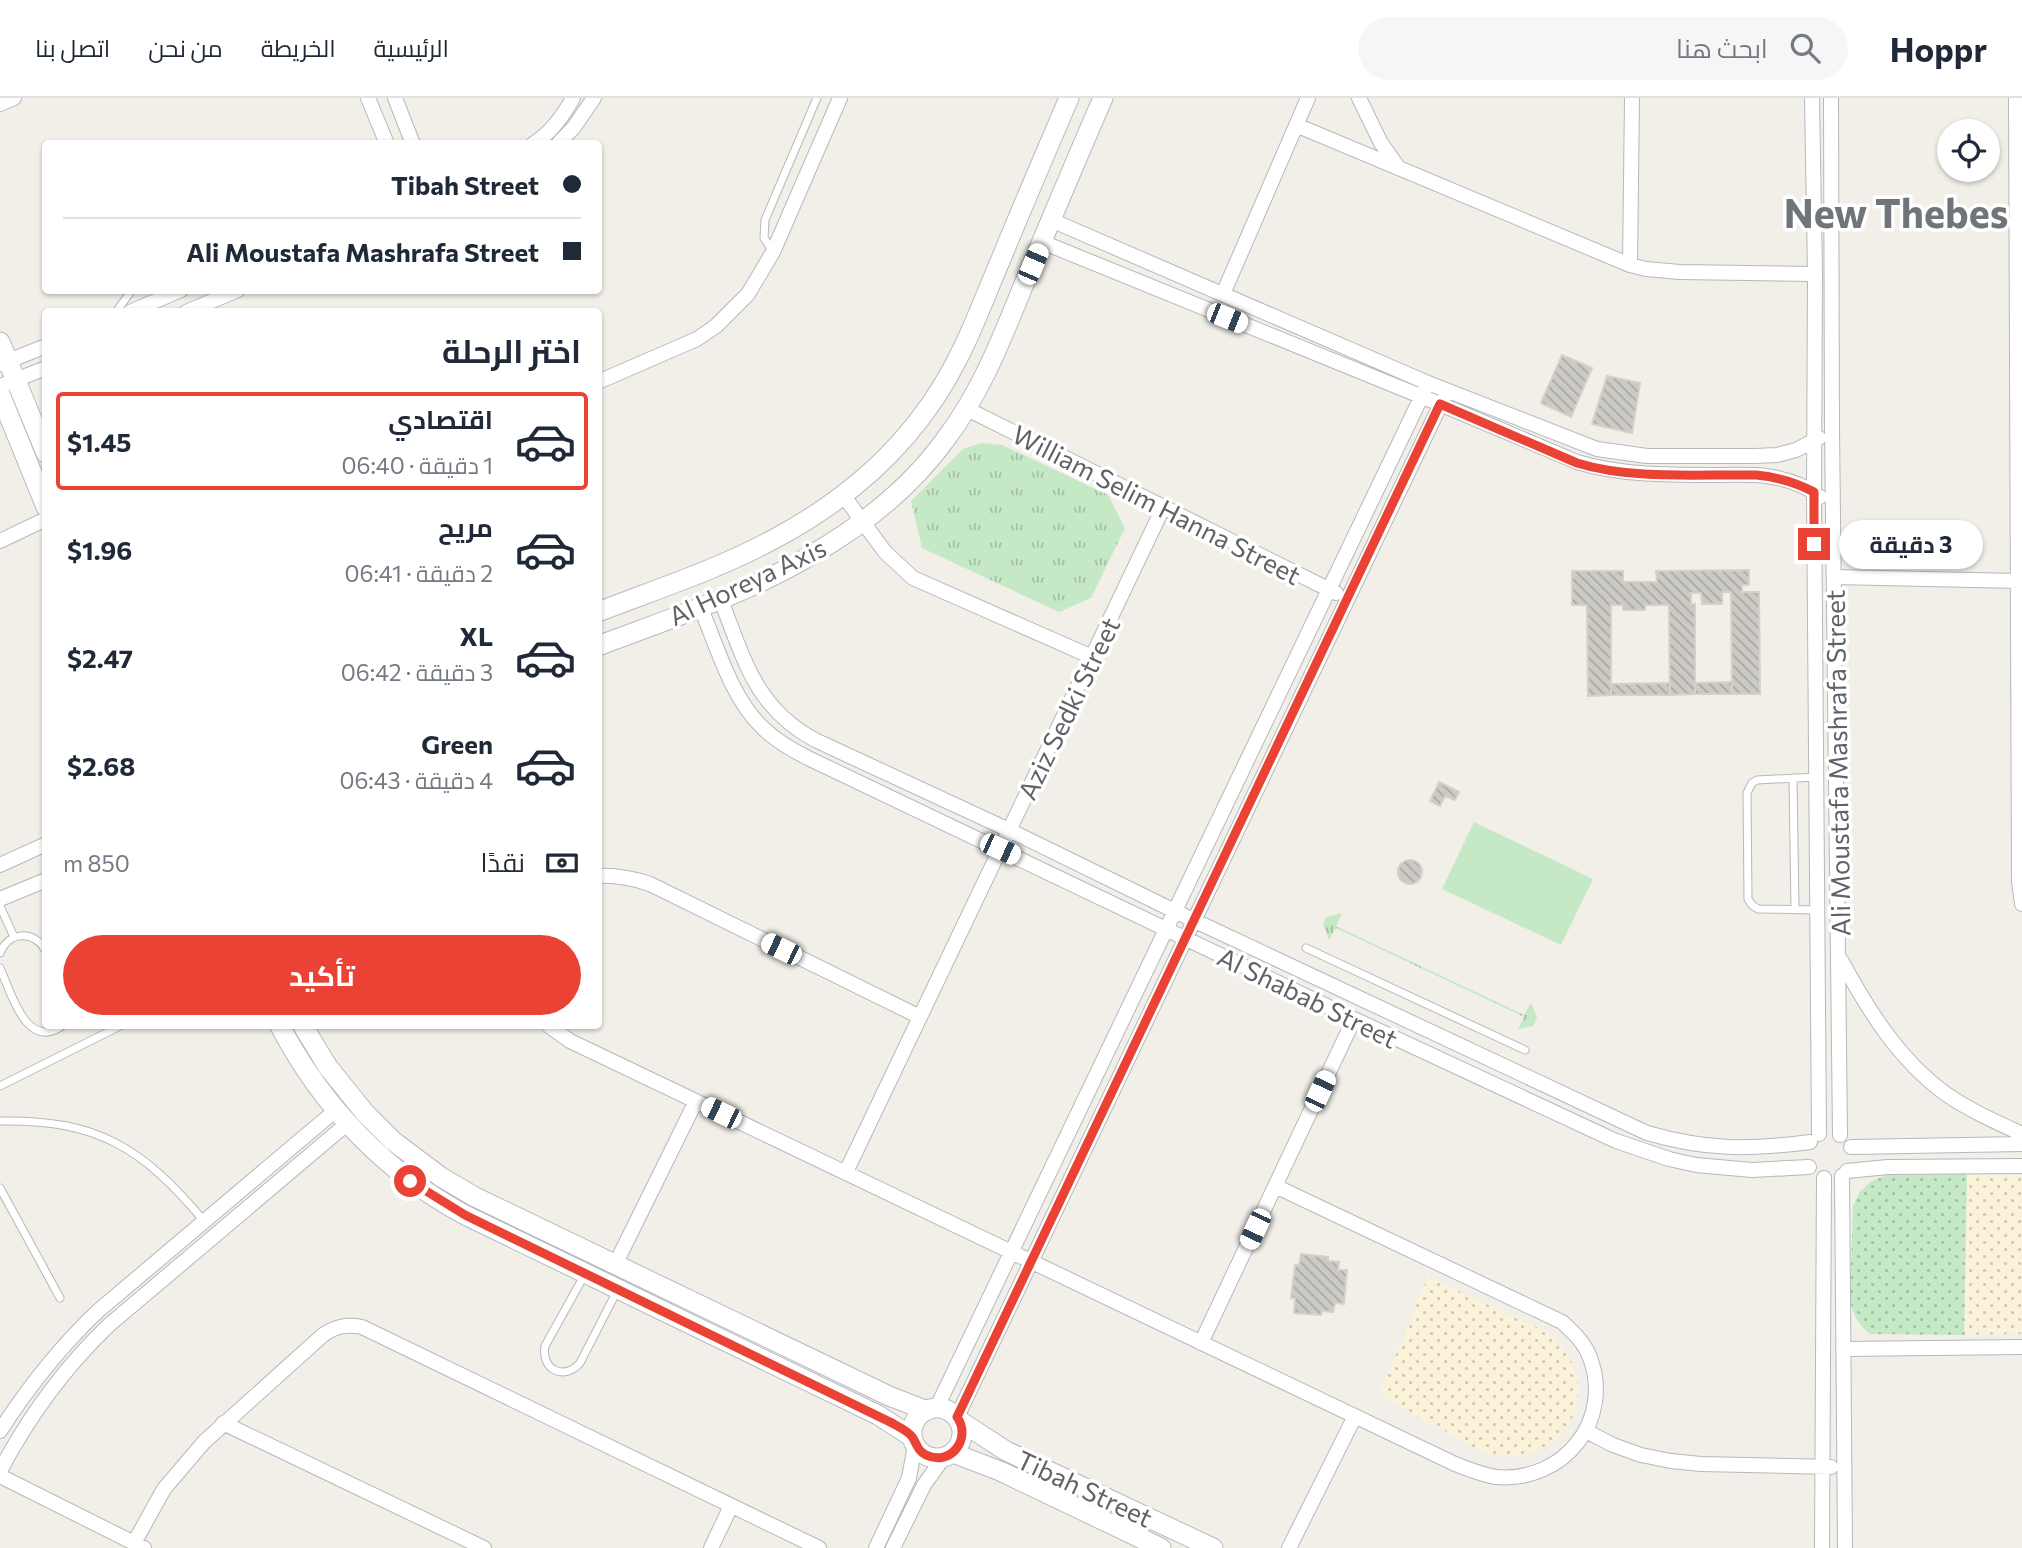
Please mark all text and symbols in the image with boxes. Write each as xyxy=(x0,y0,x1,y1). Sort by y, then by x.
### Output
search box xyxy=(1358,17,1848,80)
text: Hoppr xyxy=(1890,28,1987,69)
icon: search xyxy=(1786,29,1824,67)
text: ابحث هنا xyxy=(1676,32,1768,63)
text: اتصل بنا xyxy=(35,33,110,62)
text: من نحن xyxy=(148,33,223,62)
text: الخريطة xyxy=(261,33,336,62)
text: الرئيسية xyxy=(374,33,449,62)
map controls xyxy=(1937,119,2000,182)
button: locate xyxy=(1937,119,2000,182)
text: Tibah Street xyxy=(391,169,539,200)
district label: New Thebes xyxy=(1784,187,2008,236)
text: Ali Moustafa Mashrafa Street xyxy=(186,236,539,267)
car xyxy=(1016,241,1051,287)
car xyxy=(1204,300,1251,336)
text: اختر الرحلة xyxy=(442,330,581,370)
text: اقتصادي xyxy=(388,403,493,434)
icon: car xyxy=(514,410,577,473)
street label: William Selim Hanna Street xyxy=(1008,418,1306,590)
text: $1.45 xyxy=(67,426,132,457)
text: 1 دقيقة · 06:40 xyxy=(341,451,493,479)
text: مريح xyxy=(438,511,493,542)
icon: car xyxy=(514,518,577,581)
callout: 3 دقيقة xyxy=(1839,520,1982,569)
route end xyxy=(1798,528,1830,560)
text: 3 دقيقة xyxy=(1870,530,1952,558)
street label: Al Horeya Axis xyxy=(663,531,831,631)
text: $1.96 xyxy=(67,534,132,565)
text: 2 دقيقة · 06:41 xyxy=(344,559,493,587)
street label: Ali Moustafa Mashrafa Street xyxy=(1818,590,1856,936)
street label: Aziz Sedki Street xyxy=(1011,612,1125,804)
text: XL xyxy=(459,620,493,651)
icon: car xyxy=(514,626,577,689)
text: $2.47 xyxy=(67,642,133,673)
text: 3 دقيقة · 06:42 xyxy=(341,658,493,686)
text: Green xyxy=(421,728,493,759)
icon: car xyxy=(514,734,577,797)
text: $2.68 xyxy=(67,750,135,781)
text: 4 دقيقة · 06:43 xyxy=(339,766,493,794)
car xyxy=(977,831,1024,867)
icon: cash xyxy=(543,844,581,882)
text: نقدًا xyxy=(481,846,525,877)
text: 850 m xyxy=(63,849,130,877)
car xyxy=(758,930,805,968)
button: تأكيد xyxy=(63,935,581,1015)
street label: Al Shabab Street xyxy=(1213,940,1403,1054)
car xyxy=(1302,1068,1339,1114)
car xyxy=(698,1094,745,1132)
route start xyxy=(394,1165,426,1197)
car xyxy=(1237,1206,1274,1252)
street label: Tibah Street xyxy=(1012,1443,1158,1533)

